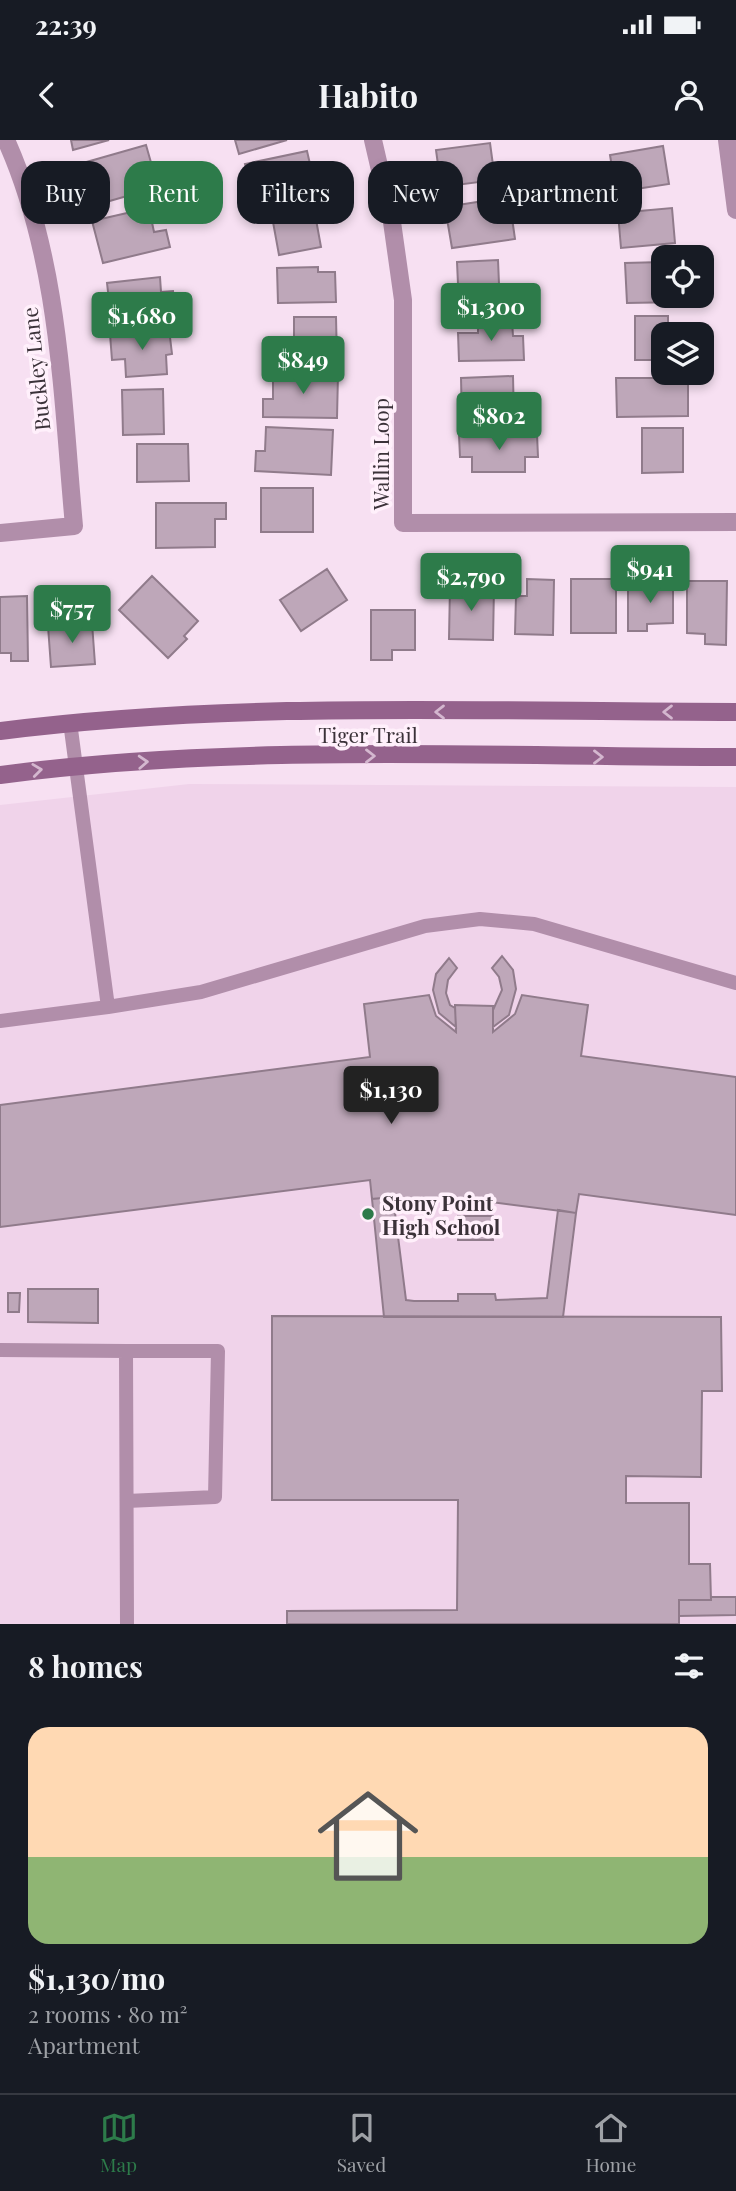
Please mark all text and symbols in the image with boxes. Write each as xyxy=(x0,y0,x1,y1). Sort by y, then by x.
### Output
text: 22:39 xyxy=(35,7,97,42)
text: Habito xyxy=(318,73,418,116)
icon: back xyxy=(28,76,66,114)
icon: person xyxy=(670,76,708,114)
chip: Buy xyxy=(21,161,110,224)
chip: Rent xyxy=(124,161,223,224)
chip: Filters xyxy=(237,161,354,224)
chip: New xyxy=(368,161,463,224)
chip: Apartment xyxy=(477,161,642,224)
map controls xyxy=(651,245,714,385)
button: locate xyxy=(651,245,714,308)
pin: $1,300 xyxy=(434,284,548,343)
text: $1,300 xyxy=(457,290,525,321)
pin: $1,680 xyxy=(85,292,199,352)
text: $1,680 xyxy=(108,299,176,330)
street label: Buckley Lane xyxy=(15,306,55,432)
button: layers xyxy=(651,322,714,385)
pin: $849 xyxy=(262,336,344,396)
text: $849 xyxy=(278,343,328,374)
pin: $802 xyxy=(458,392,540,452)
street label: Wallin Loop xyxy=(366,398,394,511)
text: $802 xyxy=(473,399,525,430)
pin: $941 xyxy=(609,546,691,605)
text: $941 xyxy=(627,552,673,583)
pin: $2,790 xyxy=(414,554,528,613)
text: $2,790 xyxy=(436,560,506,591)
pin: $757 xyxy=(31,586,113,645)
text: $757 xyxy=(50,592,94,623)
one-way arrow xyxy=(435,704,445,720)
one-way arrow xyxy=(662,704,673,720)
street label: Tiger Trail xyxy=(318,720,418,748)
one-way arrow xyxy=(365,748,376,764)
one-way arrow xyxy=(593,749,603,765)
one-way arrow xyxy=(138,754,149,769)
one-way arrow xyxy=(31,763,43,778)
pin: $1,130 xyxy=(334,1066,448,1126)
text: $1,130 xyxy=(360,1073,422,1104)
place label: Stony Point High School xyxy=(382,1188,501,1240)
marker: Stony Point High School xyxy=(360,1206,376,1222)
text: 8 homes xyxy=(28,1646,143,1686)
icon: filters xyxy=(670,1647,708,1685)
icon: home xyxy=(305,1773,431,1899)
text: $1,130/mo xyxy=(28,1958,165,1998)
text: 2 rooms · 80 m² xyxy=(28,1998,188,2029)
text: Apartment xyxy=(28,2029,140,2060)
tab: Map xyxy=(100,2109,138,2177)
tab: Saved xyxy=(337,2109,386,2177)
tab: Home xyxy=(585,2109,636,2177)

